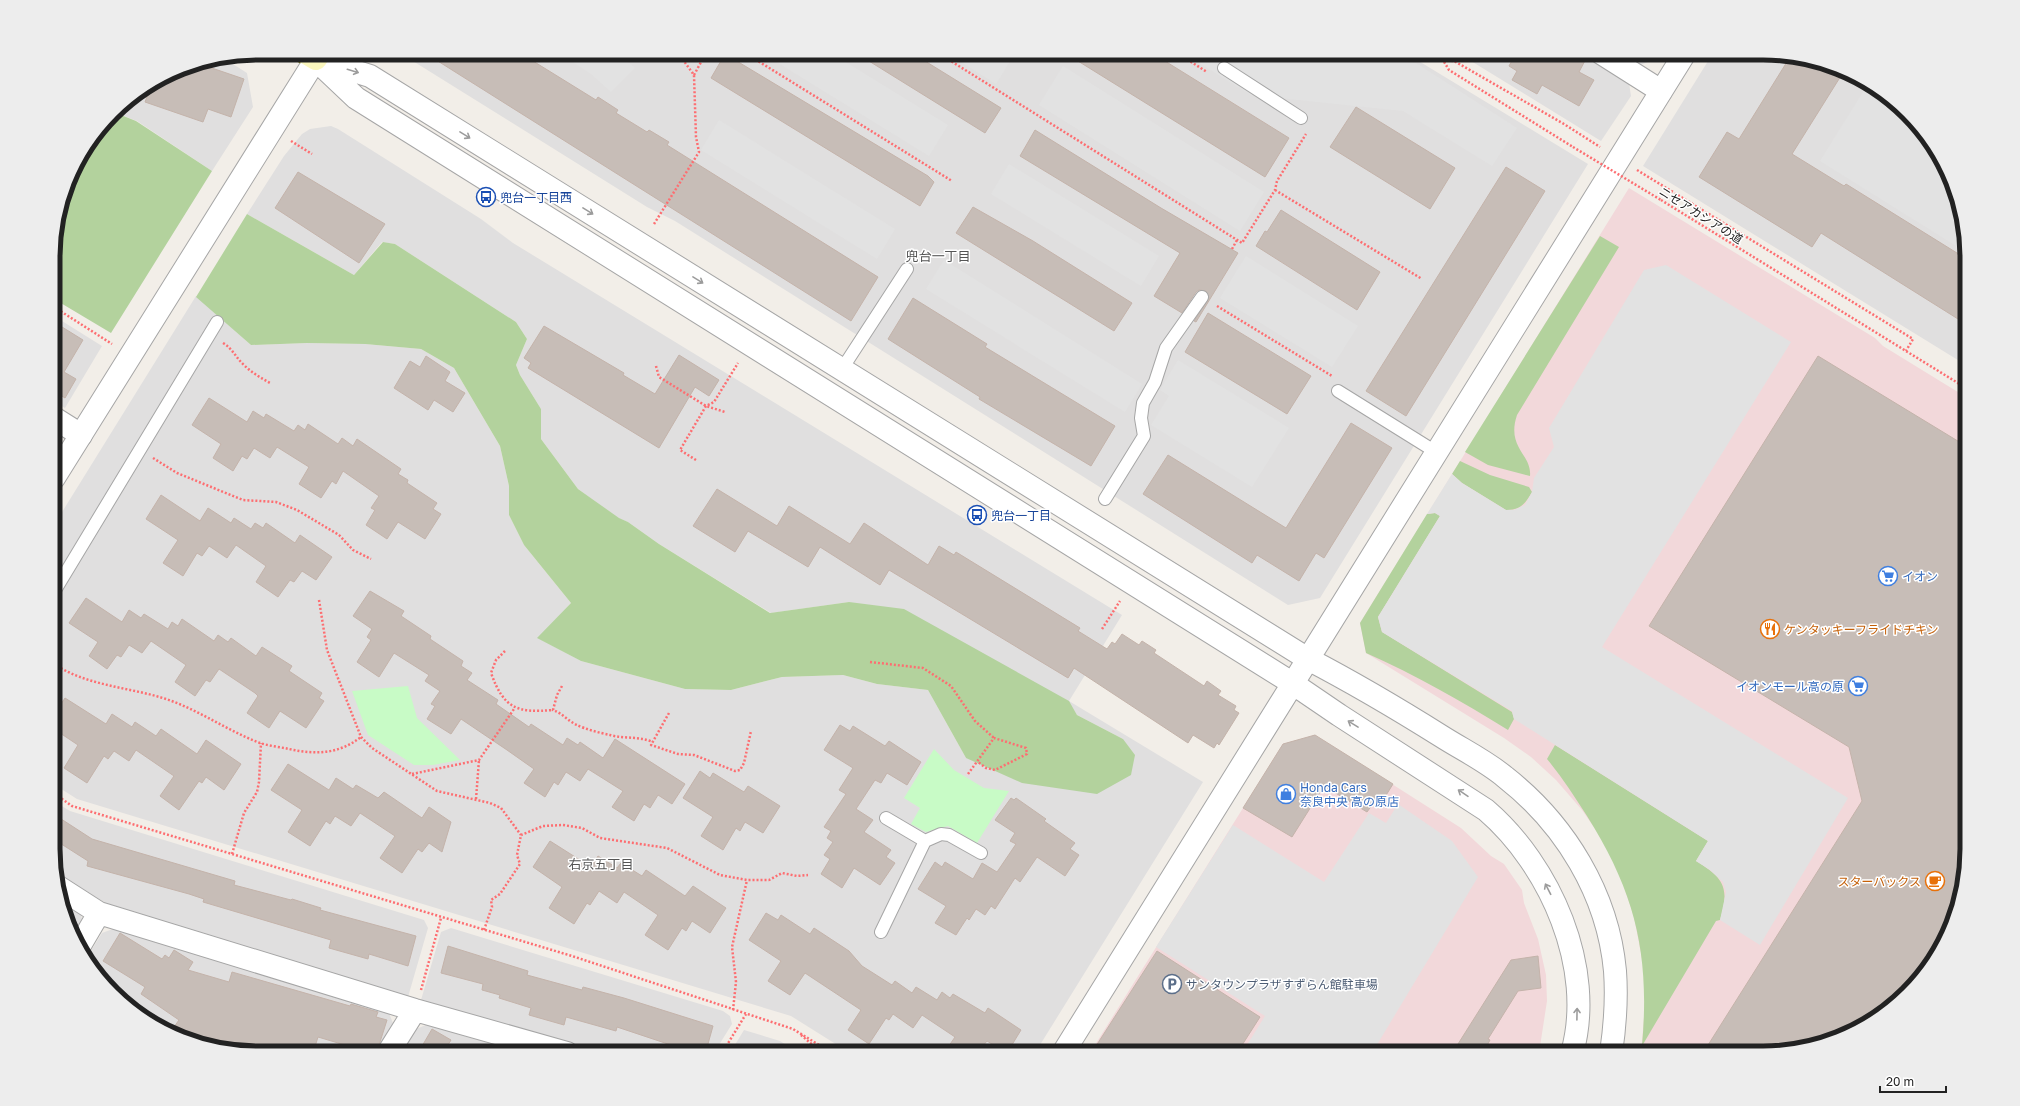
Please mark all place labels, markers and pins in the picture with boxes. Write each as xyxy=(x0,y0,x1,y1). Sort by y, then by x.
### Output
bus stop icon: 兜台一丁目西 xyxy=(475,186,497,208)
place label: 兜台一丁目西 xyxy=(500,190,572,205)
bus stop icon: 兜台一丁目 xyxy=(966,504,988,526)
place label: 兜台一丁目 xyxy=(991,508,1051,523)
supermarket icon: イオン xyxy=(1877,565,1899,587)
place label: イオン xyxy=(1902,569,1938,584)
restaurant icon: ケンタッキーフライドチキン xyxy=(1759,618,1781,640)
place label: ケンタッキーフライドチキン xyxy=(1784,622,1939,637)
supermarket icon: イオンモール高の原 xyxy=(1847,675,1869,697)
place label: イオンモール高の原 xyxy=(1736,679,1844,694)
place label: Honda Cars 奈良中央 高の原店 xyxy=(1300,780,1399,809)
shop icon: Honda Cars 奈良中央 高の原店 xyxy=(1275,783,1297,805)
cafe icon: スターバックス xyxy=(1924,870,1946,892)
place label: スターバックス xyxy=(1837,874,1921,889)
parking icon: サンタウンプラザすずらん館駐車場 xyxy=(1161,973,1183,995)
place label: サンタウンプラザすずらん館駐車場 xyxy=(1186,977,1378,992)

